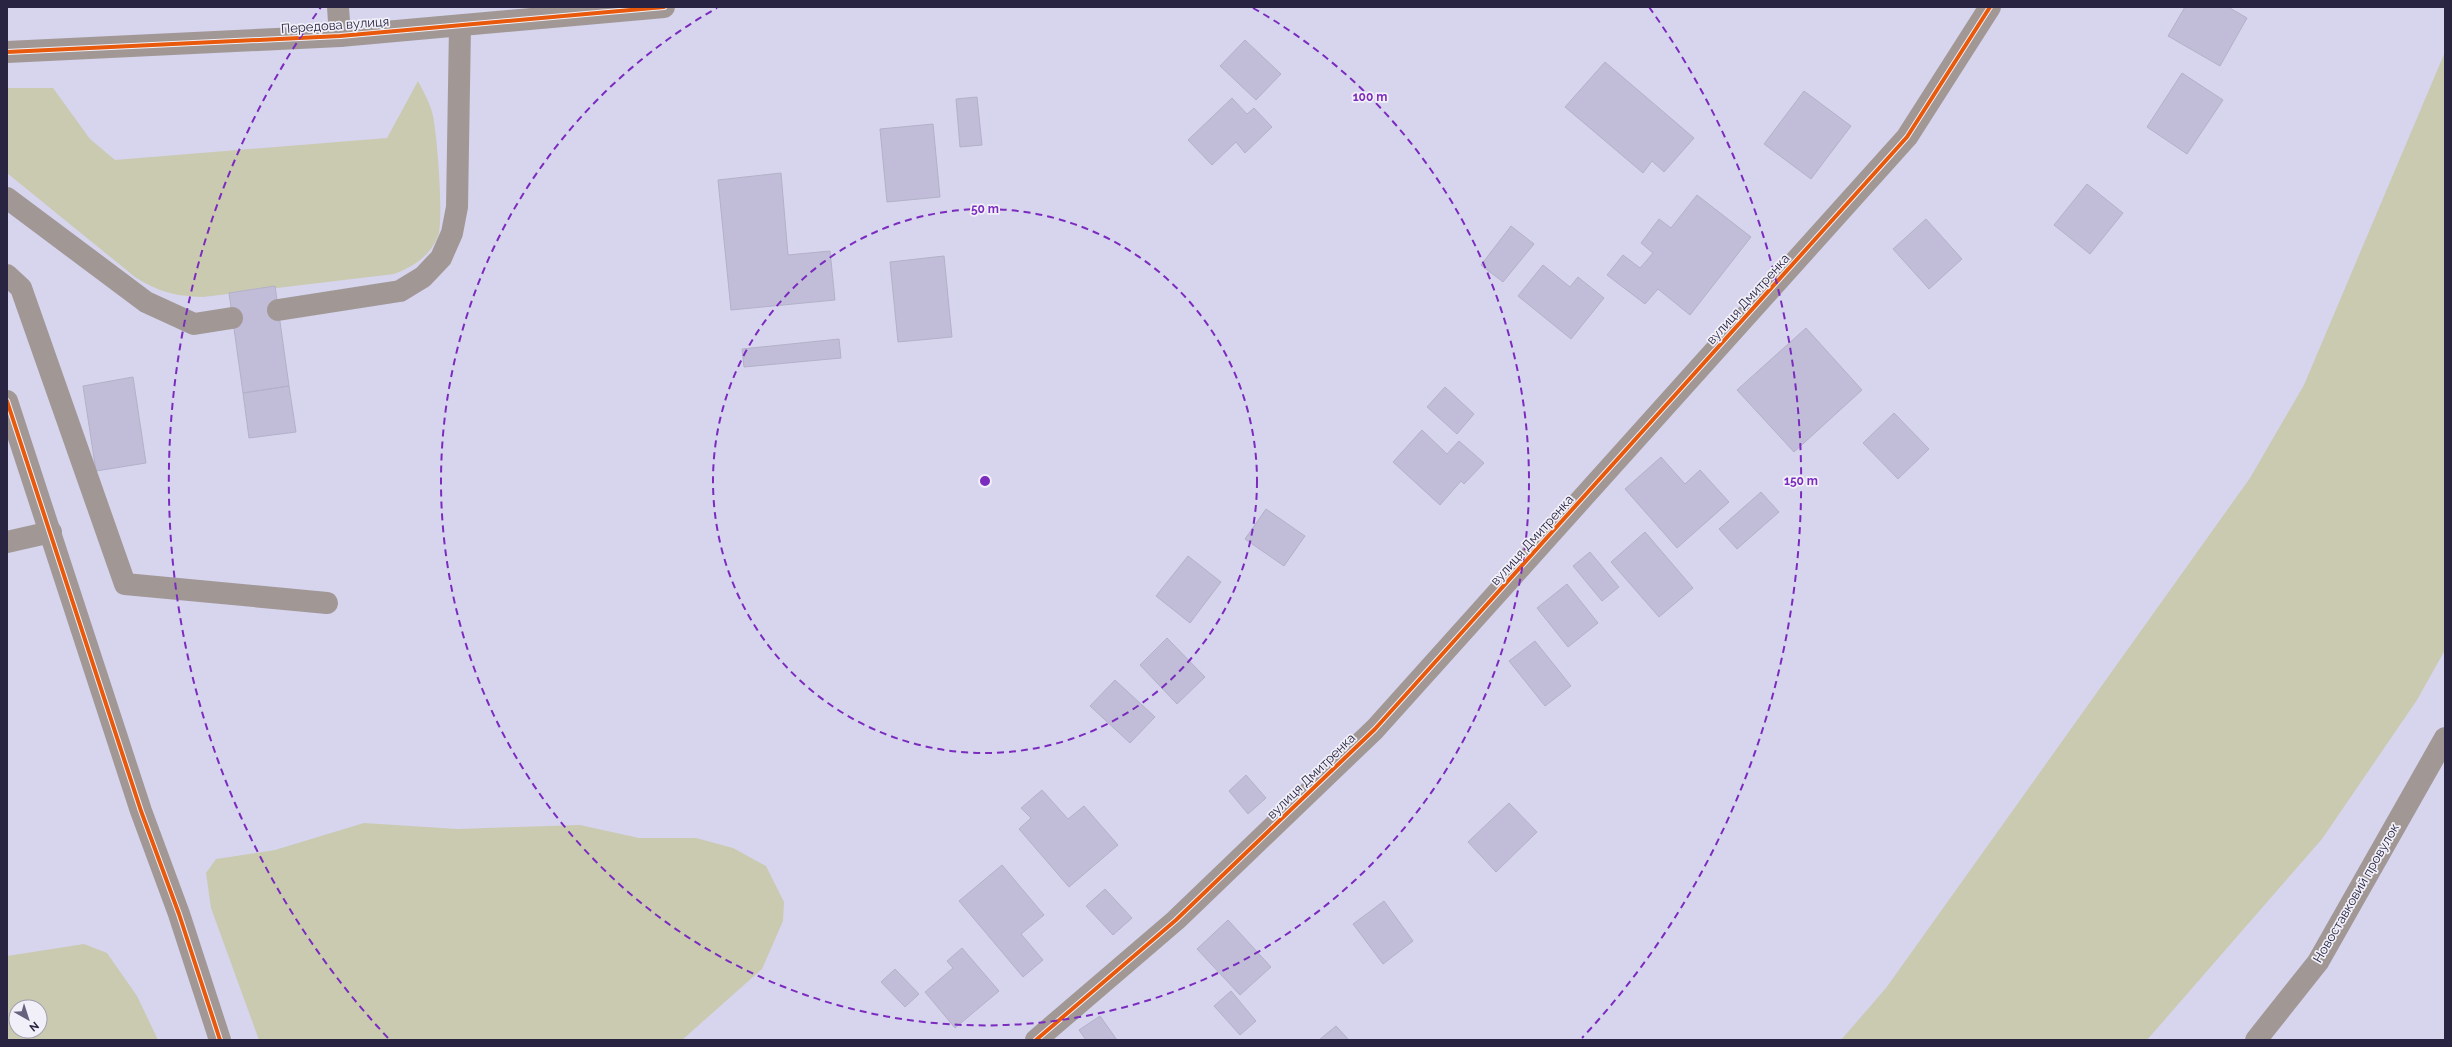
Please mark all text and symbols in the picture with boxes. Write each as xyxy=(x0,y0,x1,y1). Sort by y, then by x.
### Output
street label: Передова вулиця xyxy=(280,14,390,36)
text: 100 m xyxy=(1353,90,1387,104)
text: 50 m xyxy=(971,202,999,216)
street label: вулиця Дмитренка xyxy=(1703,251,1793,347)
centre of rings xyxy=(978,474,992,488)
text: 150 m xyxy=(1784,474,1818,488)
street label: вулиця Дмитренка xyxy=(1487,492,1577,588)
street label: вулиця Дмитренка xyxy=(1264,730,1358,822)
street label: Новоставковий провулок xyxy=(2310,821,2402,965)
north arrow xyxy=(8,999,48,1039)
text: N xyxy=(27,1019,41,1034)

